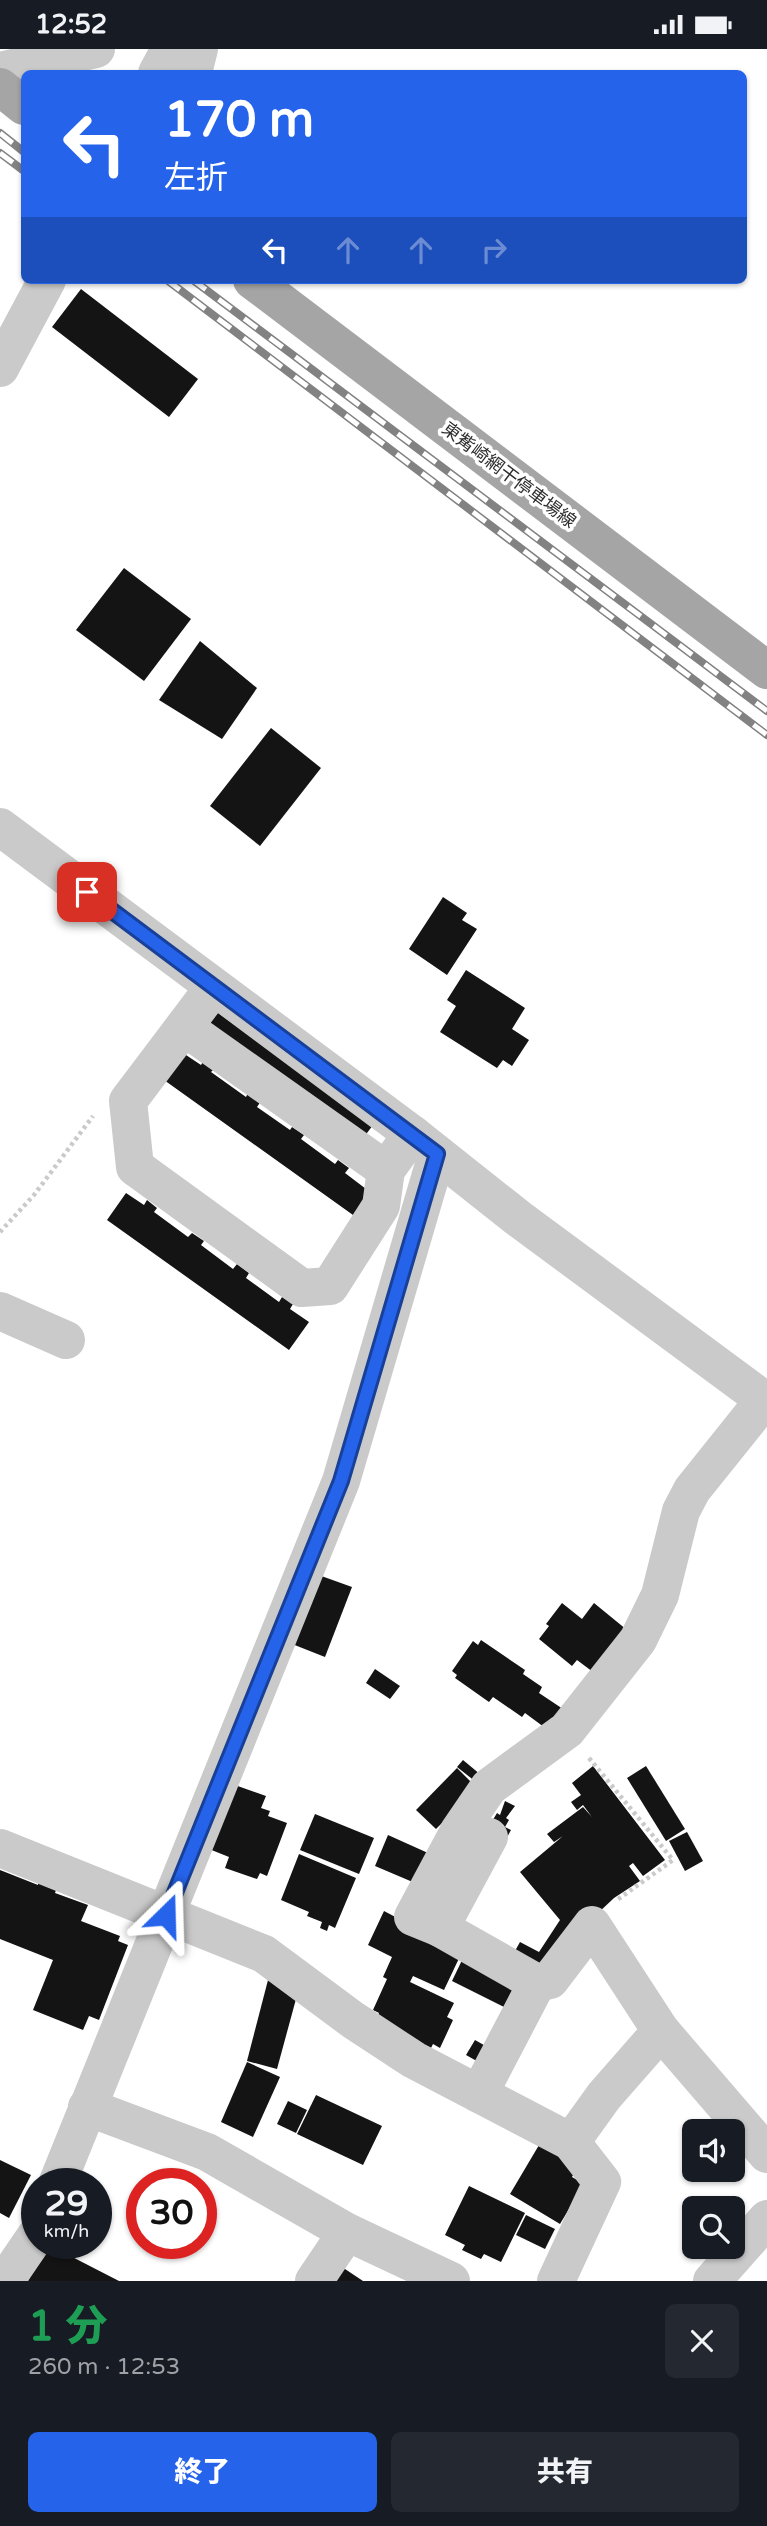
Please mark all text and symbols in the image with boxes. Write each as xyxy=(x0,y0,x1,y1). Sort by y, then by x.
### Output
text: 12:52 xyxy=(35,9,107,40)
text: 170 m xyxy=(164,91,314,150)
icon: left xyxy=(49,98,140,189)
text: 左折 xyxy=(164,159,228,197)
icon: left xyxy=(256,231,294,269)
icon: ahead xyxy=(329,231,367,269)
icon: ahead xyxy=(402,231,440,269)
icon: right xyxy=(475,231,513,269)
street label: 東觜崎網干停車場線 xyxy=(438,417,580,533)
pin xyxy=(57,862,117,922)
icon: arrive xyxy=(68,873,106,911)
position arrow xyxy=(129,1878,203,1952)
map controls xyxy=(682,2119,745,2259)
button: sound xyxy=(682,2119,745,2182)
speed limit sign: 30 xyxy=(126,2168,217,2259)
text: 29 xyxy=(45,2183,88,2225)
button: search xyxy=(682,2196,745,2259)
text: km/h xyxy=(44,2220,89,2242)
text: 1 分 xyxy=(28,2301,107,2352)
button: close xyxy=(665,2304,739,2378)
text: 260 m · 12:53 xyxy=(28,2353,180,2381)
button: 終了 xyxy=(28,2432,377,2512)
button: 共有 xyxy=(391,2432,739,2512)

